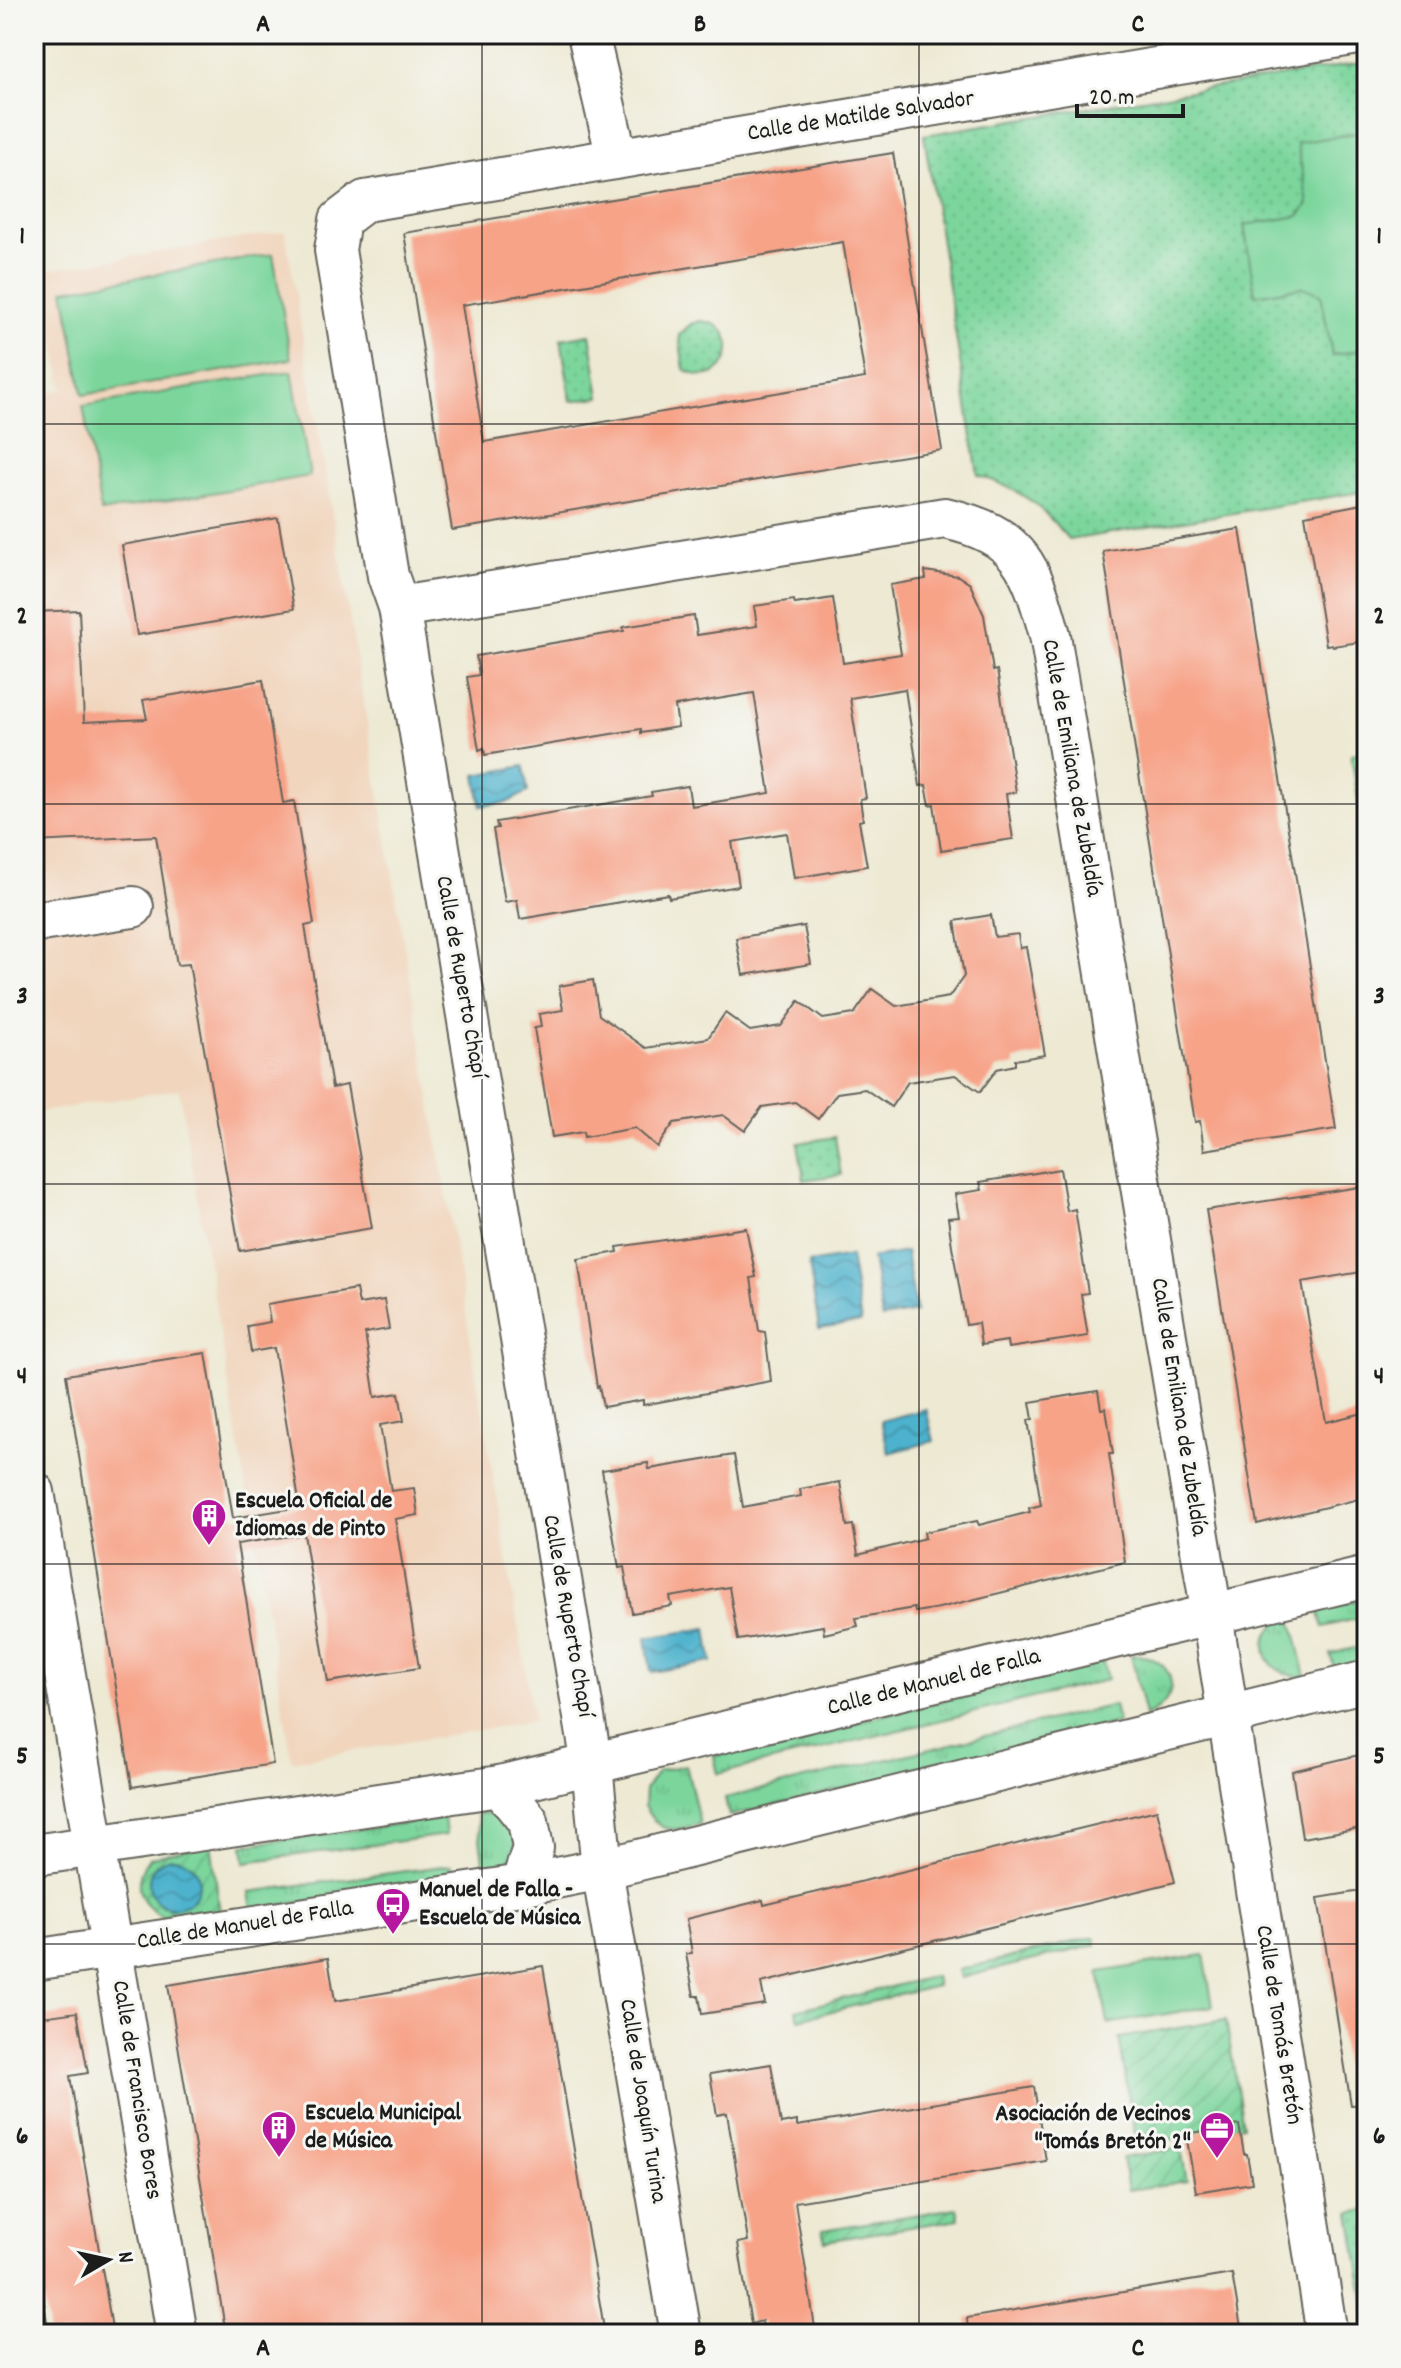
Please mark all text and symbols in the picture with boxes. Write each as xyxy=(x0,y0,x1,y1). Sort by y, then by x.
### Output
text: A xyxy=(256,7,270,44)
text: B xyxy=(694,7,706,44)
text: C xyxy=(1132,7,1145,44)
scale bar xyxy=(1077,68,1183,118)
street label: Calle de Matilde Salvador xyxy=(745,82,977,152)
text: 20 m xyxy=(1089,82,1135,116)
text: 1 xyxy=(19,219,25,256)
text: 1 xyxy=(1376,219,1382,256)
text: 2 xyxy=(16,599,28,636)
text: 2 xyxy=(1373,599,1385,636)
street label: Calle de Emiliana de Zubeldía xyxy=(1032,637,1111,900)
street label: Calle de Ruperto Chapí xyxy=(425,873,495,1082)
text: 3 xyxy=(16,979,28,1016)
text: 3 xyxy=(1373,979,1385,1016)
street label: Calle de Emiliana de Zubeldía xyxy=(1141,1276,1215,1539)
text: 4 xyxy=(17,1359,27,1396)
text: 4 xyxy=(1374,1359,1384,1396)
place label: Escuela Oficial de Idiomas de Pinto xyxy=(235,1485,393,1547)
building icon: Escuela Oficial de Idiomas de Pinto xyxy=(190,1497,228,1547)
street label: Calle de Ruperto Chapí xyxy=(532,1512,602,1721)
street label: Calle de Manuel de Falla xyxy=(824,1640,1045,1726)
text: 5 xyxy=(16,1739,28,1776)
text: 5 xyxy=(1373,1739,1385,1776)
place label: Manuel de Falla - Escuela de Música xyxy=(419,1874,581,1936)
bus stop icon: Manuel de Falla - Escuela de Música xyxy=(374,1886,412,1936)
street label: Calle de Manuel de Falla xyxy=(134,1892,356,1960)
street label: Calle de Tomás Bretón xyxy=(1245,1923,1311,2127)
street label: Calle de Francisco Bores xyxy=(102,1978,170,2202)
street label: Calle de Joaquín Turina xyxy=(609,1997,675,2206)
place label: Escuela Municipal de Música xyxy=(305,2097,461,2159)
place label: Asociación de Vecinos "Tomás Bretón 2" xyxy=(995,2098,1191,2160)
building icon: Escuela Municipal de Música xyxy=(260,2109,298,2159)
office icon: Asociación de Vecinos "Tomás Bretón 2" xyxy=(1198,2110,1236,2160)
text: 6 xyxy=(16,2119,28,2156)
text: 6 xyxy=(1373,2119,1385,2156)
north arrow xyxy=(68,2220,148,2300)
text: N xyxy=(108,2250,140,2265)
text: A xyxy=(256,2331,270,2368)
text: B xyxy=(694,2331,706,2368)
text: C xyxy=(1132,2331,1145,2368)

